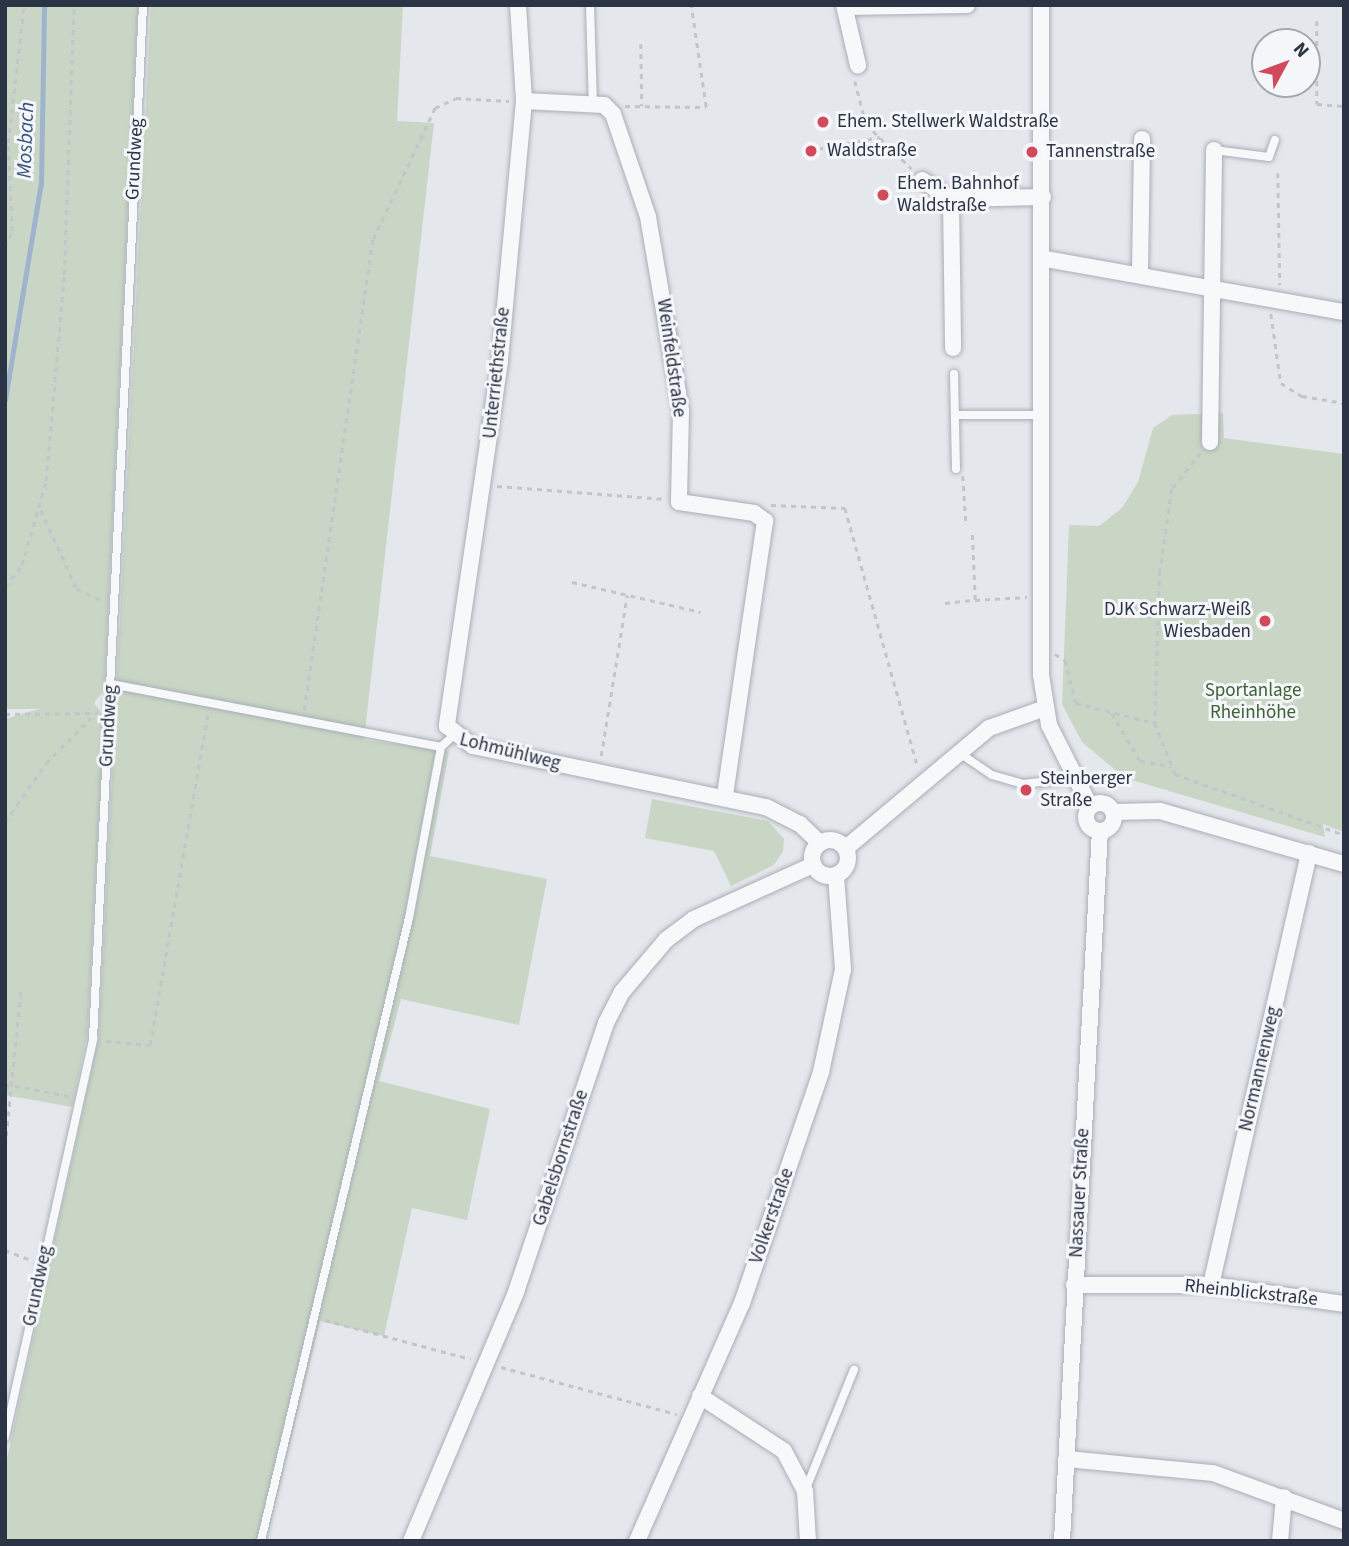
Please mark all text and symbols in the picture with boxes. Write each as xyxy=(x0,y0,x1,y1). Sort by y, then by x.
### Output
north arrow xyxy=(1251,28,1321,98)
text: N xyxy=(1286,37,1315,64)
water label: Mosbach xyxy=(11,101,39,179)
place label: Ehem. Stellwerk Waldstraße xyxy=(837,111,1059,133)
marker: Ehem. Stellwerk Waldstraße xyxy=(815,114,831,130)
street label: Grundweg xyxy=(121,117,149,201)
place label: Waldstraße xyxy=(827,140,917,162)
marker: Waldstraße xyxy=(801,141,821,161)
place label: Tannenstraße xyxy=(1046,141,1155,163)
marker: Tannenstraße xyxy=(1024,144,1040,160)
place label: Ehem. Bahnhof Waldstraße xyxy=(897,173,1019,217)
marker: Ehem. Bahnhof Waldstraße xyxy=(875,187,891,203)
street label: Weinfeldstraße xyxy=(651,297,691,419)
street label: Unterriethstraße xyxy=(479,306,515,440)
place label: DJK Schwarz-Weiß Wiesbaden xyxy=(1104,599,1251,643)
marker: DJK Schwarz-Weiß Wiesbaden xyxy=(1257,613,1273,629)
park label: Sportanlage Rheinhöhe xyxy=(1205,680,1301,724)
street label: Grundweg xyxy=(95,684,123,768)
street label: Lohmühlweg xyxy=(457,728,563,776)
place label: Steinberger Straße xyxy=(1040,768,1132,812)
marker: Steinberger Straße xyxy=(1018,782,1034,798)
street label: Normannenweg xyxy=(1235,1004,1285,1134)
street label: Gabelsbornstraße xyxy=(528,1087,594,1229)
street label: Nassauer Straße xyxy=(1065,1128,1095,1258)
street label: Volkerstraße xyxy=(745,1165,799,1267)
street label: Grundweg xyxy=(18,1244,58,1328)
street label: Rheinblickstraße xyxy=(1183,1275,1319,1311)

